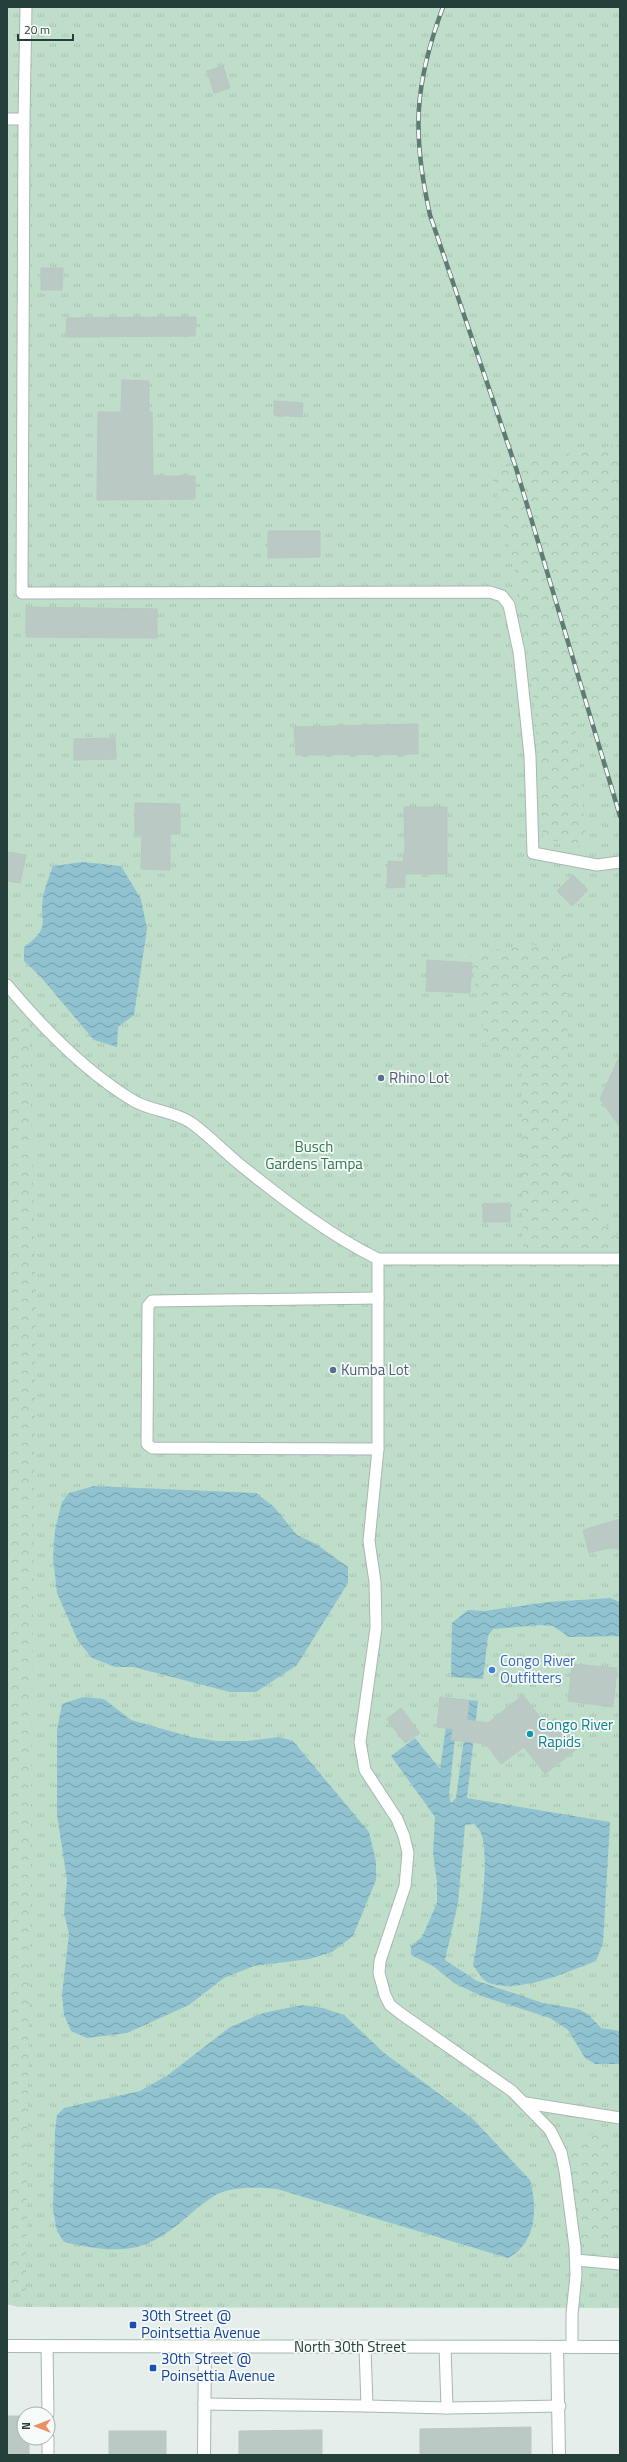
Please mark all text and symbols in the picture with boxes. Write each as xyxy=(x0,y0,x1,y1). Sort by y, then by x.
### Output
scale bar xyxy=(18,16,73,42)
text: 20 m xyxy=(24,20,50,39)
place label: Rhino Lot xyxy=(389,1066,450,1089)
marker: Rhino Lot xyxy=(376,1073,386,1083)
park label: Busch Gardens Tampa xyxy=(265,1135,363,1175)
place label: Kumba Lot xyxy=(341,1358,410,1381)
marker: Kumba Lot xyxy=(328,1365,338,1375)
place label: Congo River Outfitters xyxy=(500,1649,575,1689)
marker: Congo River Outfitters xyxy=(487,1665,497,1675)
place label: Congo River Rapids xyxy=(538,1713,613,1753)
marker: Congo River Rapids xyxy=(525,1729,535,1739)
place label: 30th Street @ Pointsettia Avenue xyxy=(141,2304,260,2344)
marker: 30th Street @ Pointsettia Avenue xyxy=(128,2320,138,2330)
street label: North 30th Street xyxy=(294,2335,407,2358)
place label: 30th Street @ Poinsettia Avenue xyxy=(161,2347,275,2387)
marker: 30th Street @ Poinsettia Avenue xyxy=(148,2363,158,2373)
north arrow xyxy=(16,2406,56,2446)
text: N xyxy=(18,2422,34,2430)

